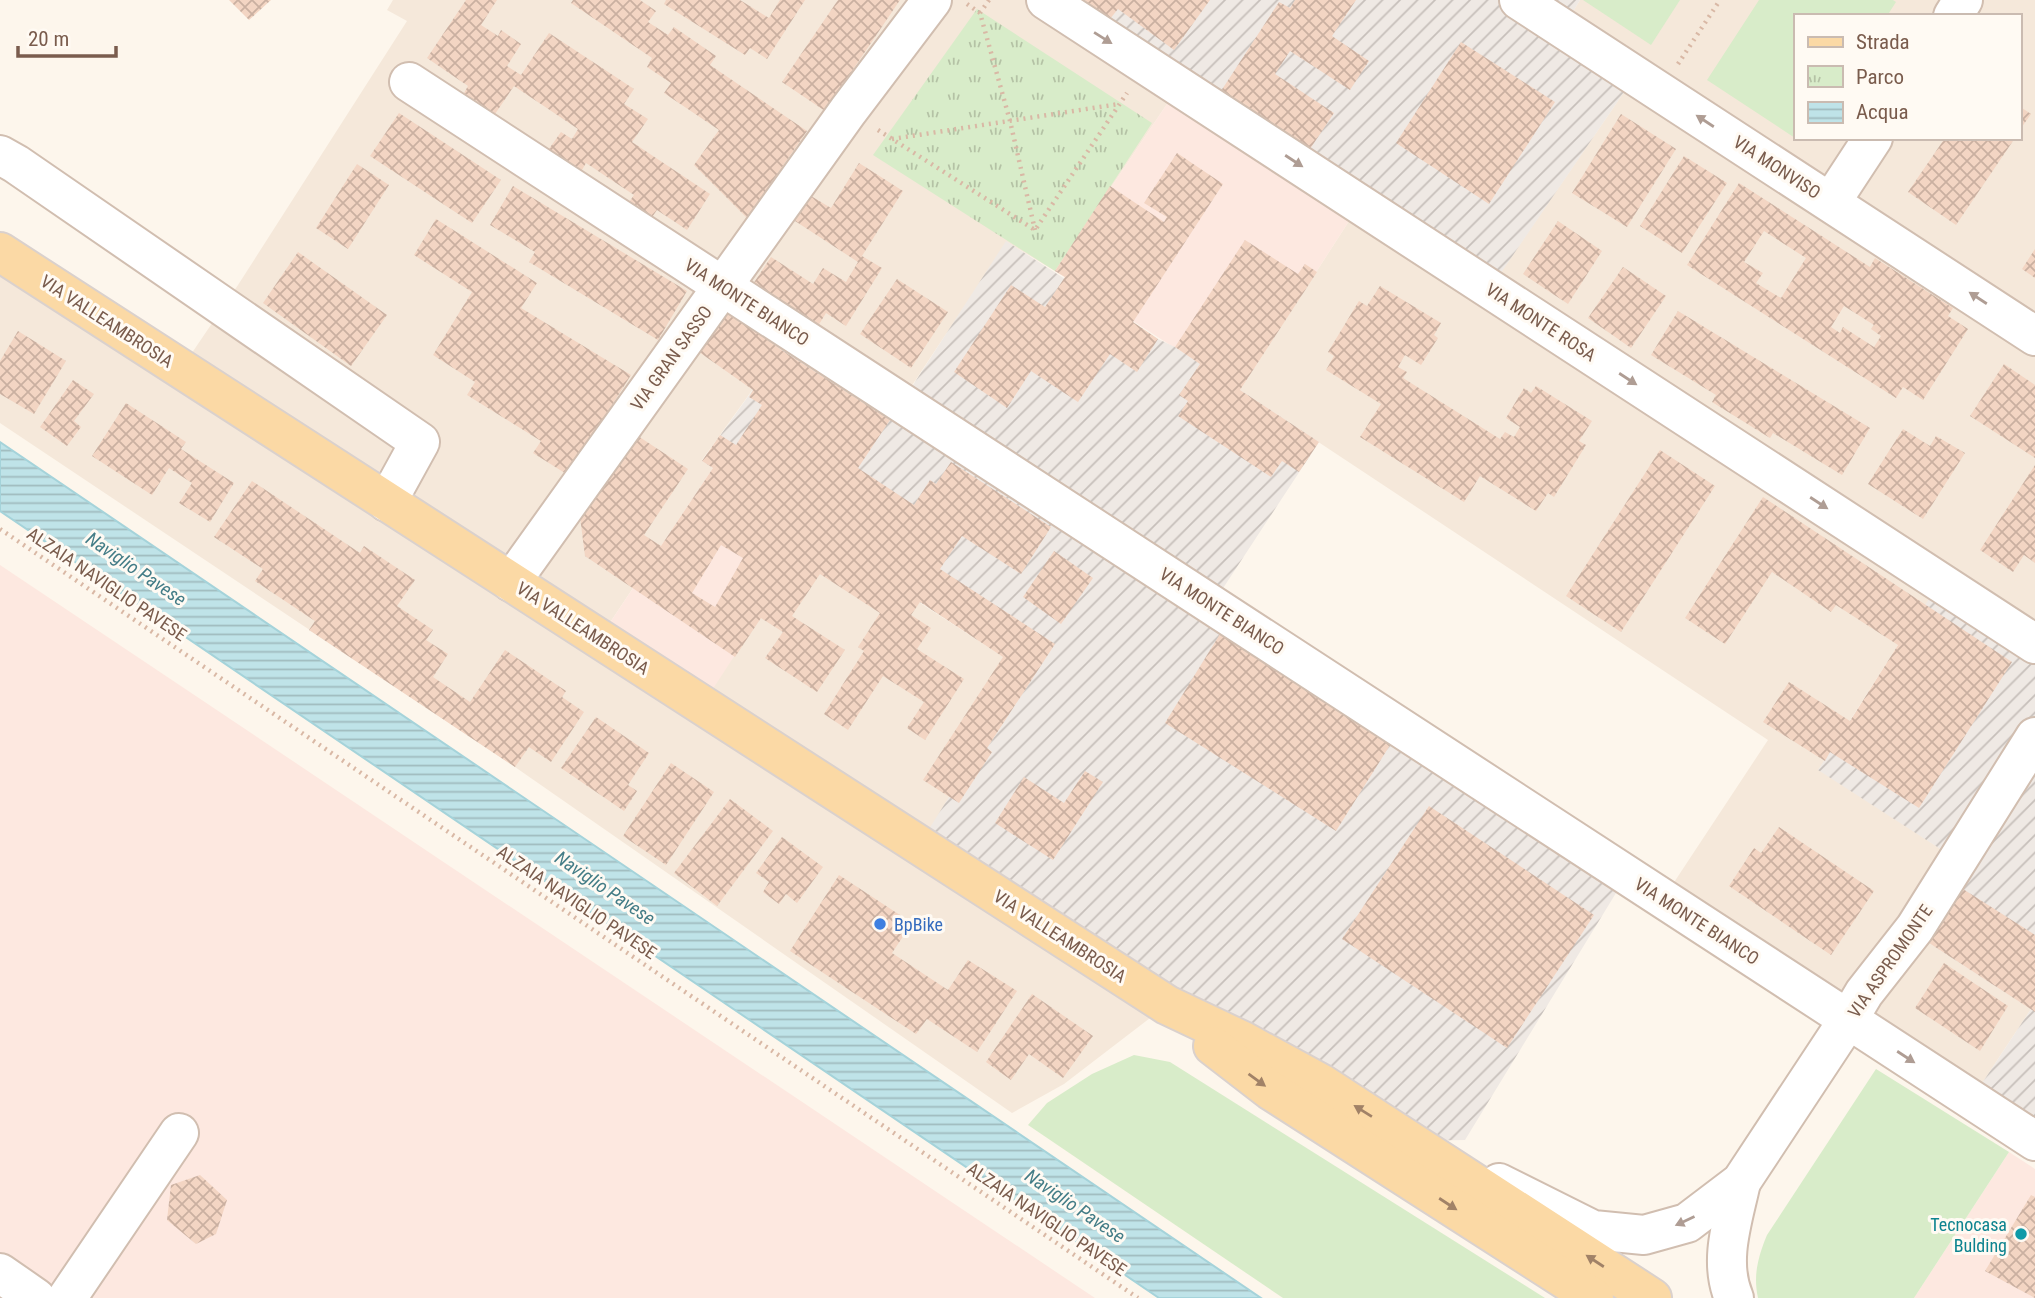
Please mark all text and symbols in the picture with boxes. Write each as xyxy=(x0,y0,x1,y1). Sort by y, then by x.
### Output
scale bar xyxy=(18,14,116,58)
legend xyxy=(1794,14,2021,140)
text: 20 m xyxy=(28,27,69,51)
text: Strada xyxy=(1856,30,1910,54)
one-way arrow xyxy=(1093,31,1112,44)
text: Parco xyxy=(1856,65,1904,89)
text: Acqua xyxy=(1856,100,1909,124)
one-way arrow xyxy=(1696,114,1715,127)
street label: VIA MONVISO xyxy=(1730,131,1824,203)
one-way arrow xyxy=(1285,154,1303,168)
street label: VIA MONTE BIANCO xyxy=(681,254,813,350)
street label: VIA VALLEAMBROSIA xyxy=(37,270,178,372)
street label: VIA MONTE ROSA xyxy=(1482,279,1601,366)
one-way arrow xyxy=(1968,292,1988,305)
street label: VIA GRAN SASSO xyxy=(626,302,716,414)
one-way arrow xyxy=(1619,372,1638,385)
one-way arrow xyxy=(1810,496,1828,510)
street label: ALZAIA NAVIGLIO PAVESE xyxy=(23,523,191,645)
water label: Naviglio Pavese xyxy=(82,527,190,611)
street label: VIA MONTE BIANCO xyxy=(1156,563,1288,659)
street label: VIA VALLEAMBROSIA xyxy=(513,577,654,679)
street label: ALZAIA NAVIGLIO PAVESE xyxy=(493,841,661,963)
water label: Naviglio Pavese xyxy=(551,846,659,930)
street label: VIA MONTE BIANCO xyxy=(1631,873,1763,969)
street label: VIA VALLEAMBROSIA xyxy=(990,885,1131,987)
street label: VIA ASPROMONTE xyxy=(1843,900,1937,1021)
place label: BpBike xyxy=(894,914,943,935)
marker: BpBike xyxy=(872,916,888,932)
one-way arrow xyxy=(1896,1050,1915,1063)
one-way arrow xyxy=(1248,1073,1266,1087)
one-way arrow xyxy=(1353,1104,1373,1117)
street label: ALZAIA NAVIGLIO PAVESE xyxy=(963,1158,1131,1280)
water label: Naviglio Pavese xyxy=(1021,1164,1129,1248)
one-way arrow xyxy=(1438,1197,1457,1210)
place label: Tecnocasa Bulding xyxy=(1930,1214,2007,1256)
one-way arrow xyxy=(1675,1215,1695,1227)
marker: Tecnocasa Bulding xyxy=(2013,1226,2029,1242)
one-way arrow xyxy=(1586,1254,1604,1268)

